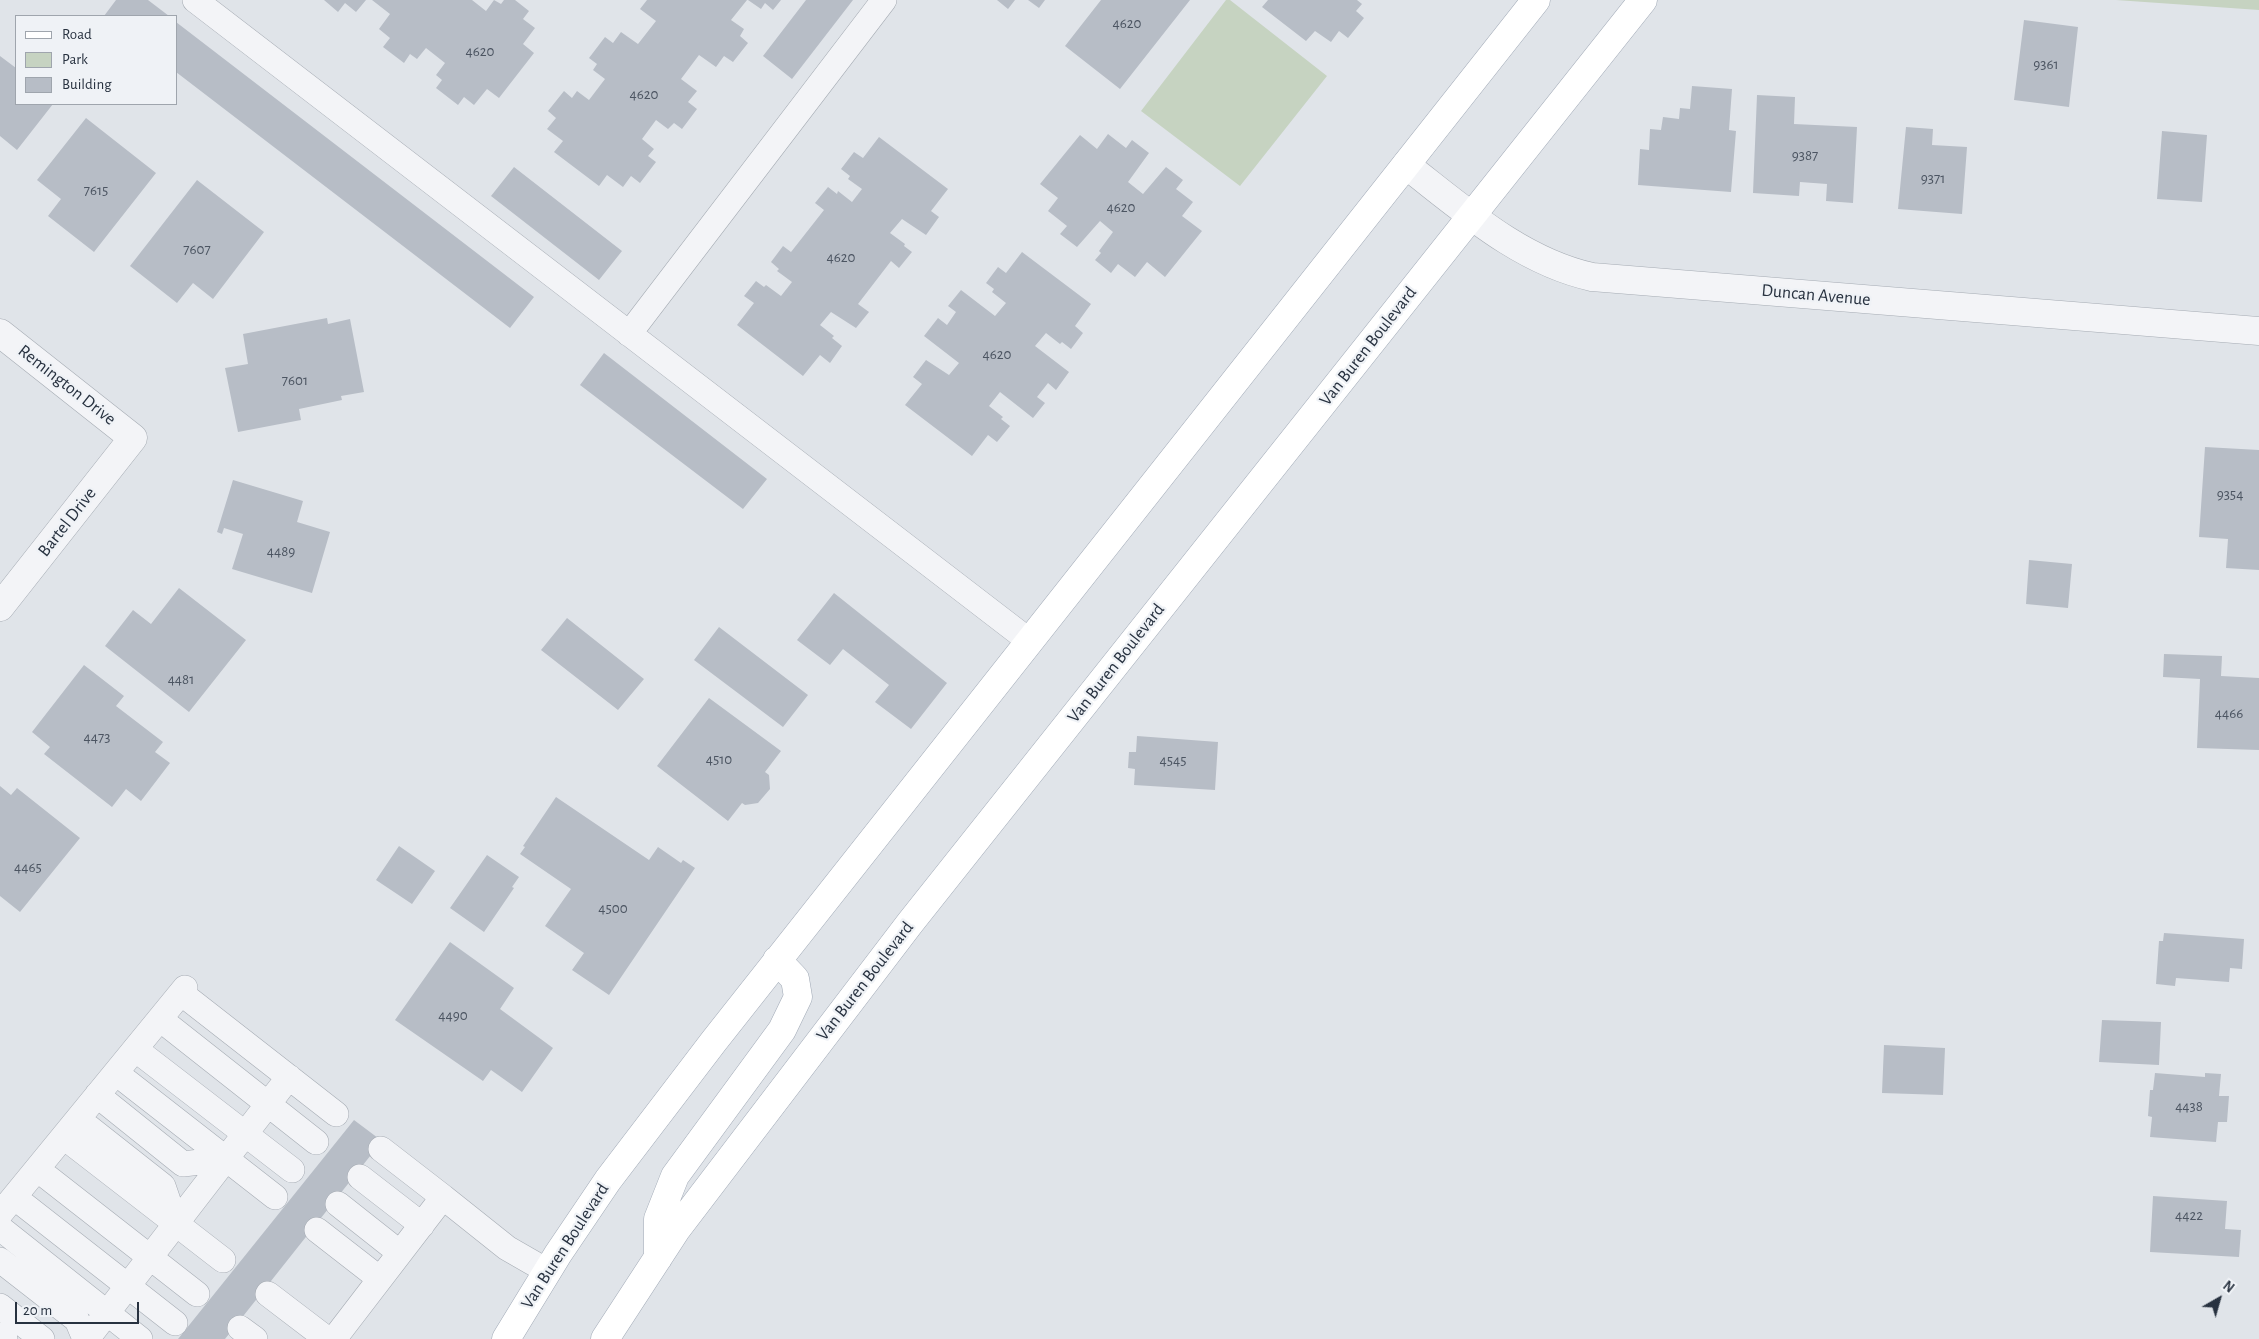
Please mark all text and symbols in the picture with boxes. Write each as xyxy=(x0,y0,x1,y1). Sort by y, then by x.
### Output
house number: 4620 xyxy=(1112,14,1142,32)
legend xyxy=(15,15,178,105)
text: Road xyxy=(62,27,92,42)
house number: 4620 xyxy=(465,42,495,60)
text: Park xyxy=(62,52,88,67)
house number: 9361 xyxy=(2033,55,2059,73)
text: Building xyxy=(62,77,112,92)
house number: 4620 xyxy=(629,85,659,103)
house number: 9387 xyxy=(1792,146,1818,164)
house number: 9371 xyxy=(1921,169,1945,187)
house number: 7615 xyxy=(84,181,108,199)
house number: 4620 xyxy=(1106,198,1136,216)
house number: 7607 xyxy=(183,240,211,258)
house number: 4620 xyxy=(826,248,856,266)
street label: Duncan Avenue xyxy=(1761,279,1871,311)
street label: Van Buren Boulevard xyxy=(1315,282,1421,410)
street label: Remington Drive xyxy=(14,340,120,430)
house number: 4620 xyxy=(982,345,1012,363)
house number: 7601 xyxy=(282,371,308,389)
street label: Bartel Drive xyxy=(33,483,101,561)
house number: 9354 xyxy=(2217,485,2243,503)
house number: 4489 xyxy=(267,542,295,560)
street label: Van Buren Boulevard xyxy=(1063,599,1169,727)
house number: 4481 xyxy=(168,670,194,688)
house number: 4466 xyxy=(2215,704,2243,722)
house number: 4473 xyxy=(84,728,110,746)
house number: 4510 xyxy=(706,750,732,768)
house number: 4545 xyxy=(1160,751,1186,769)
house number: 4465 xyxy=(14,858,42,876)
house number: 4500 xyxy=(598,899,628,917)
street label: Van Buren Boulevard xyxy=(812,917,918,1045)
house number: 4490 xyxy=(438,1006,468,1024)
house number: 4438 xyxy=(2175,1097,2203,1115)
street label: Van Buren Boulevard xyxy=(516,1179,614,1313)
house number: 4422 xyxy=(2175,1206,2203,1224)
north arrow xyxy=(2194,1274,2244,1324)
text: N xyxy=(2220,1279,2236,1296)
scale bar xyxy=(18,1292,141,1324)
text: 20 m xyxy=(23,1303,52,1318)

